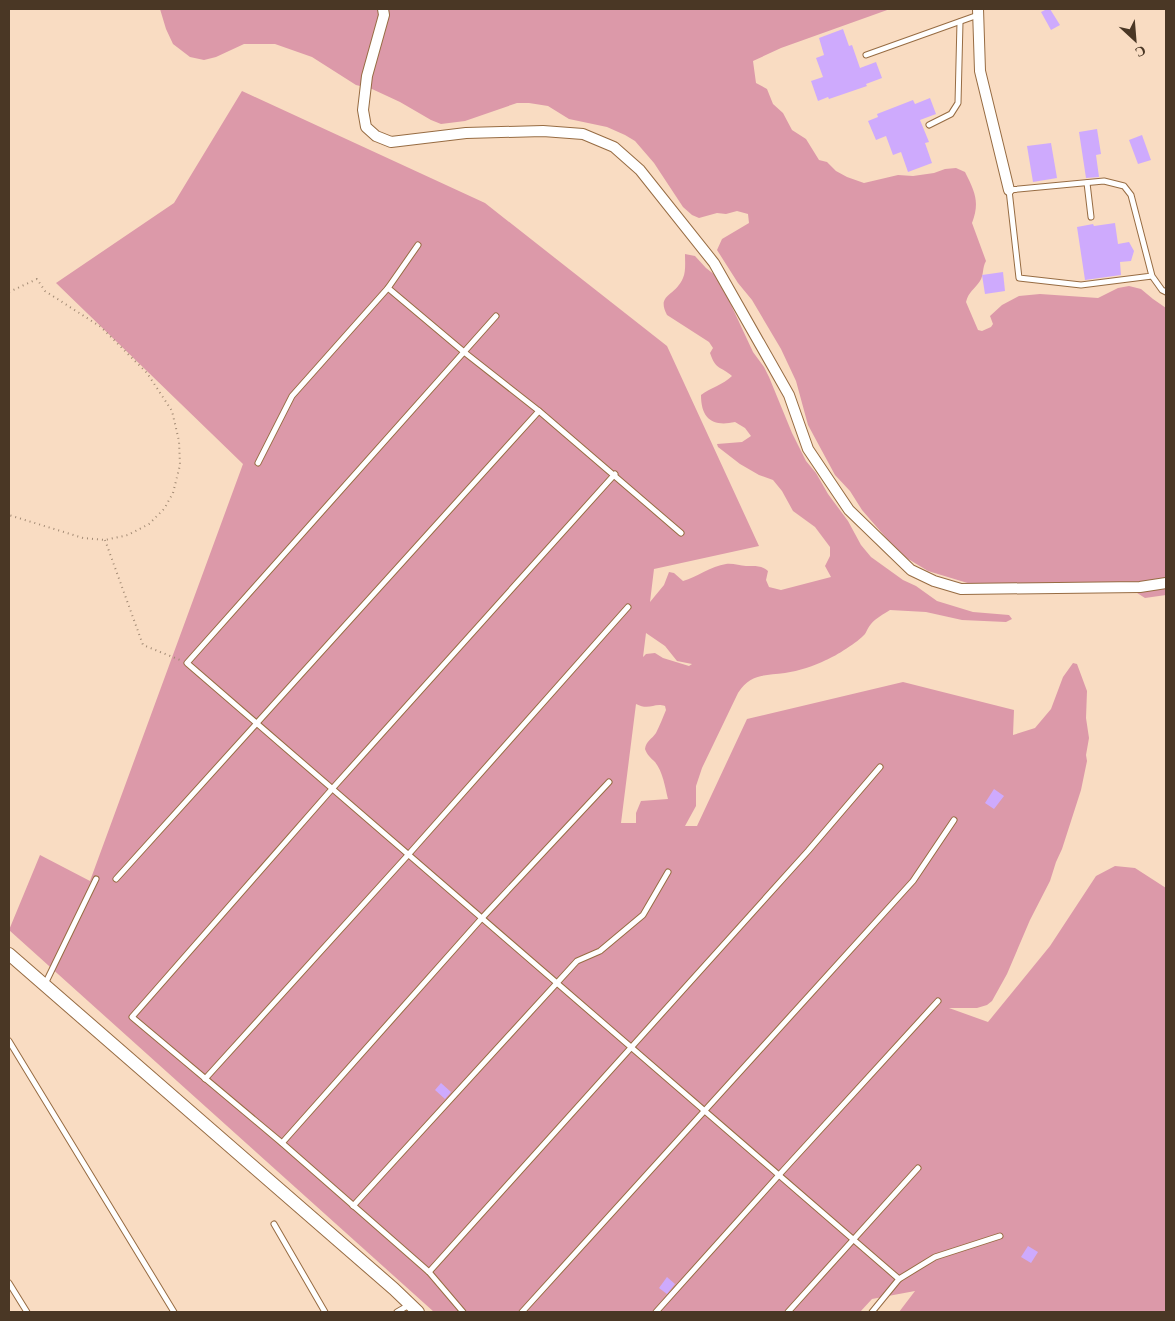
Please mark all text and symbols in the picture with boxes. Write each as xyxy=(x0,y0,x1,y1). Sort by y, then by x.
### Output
north arrow xyxy=(1110,15,1160,65)
text: С xyxy=(1133,42,1149,61)

